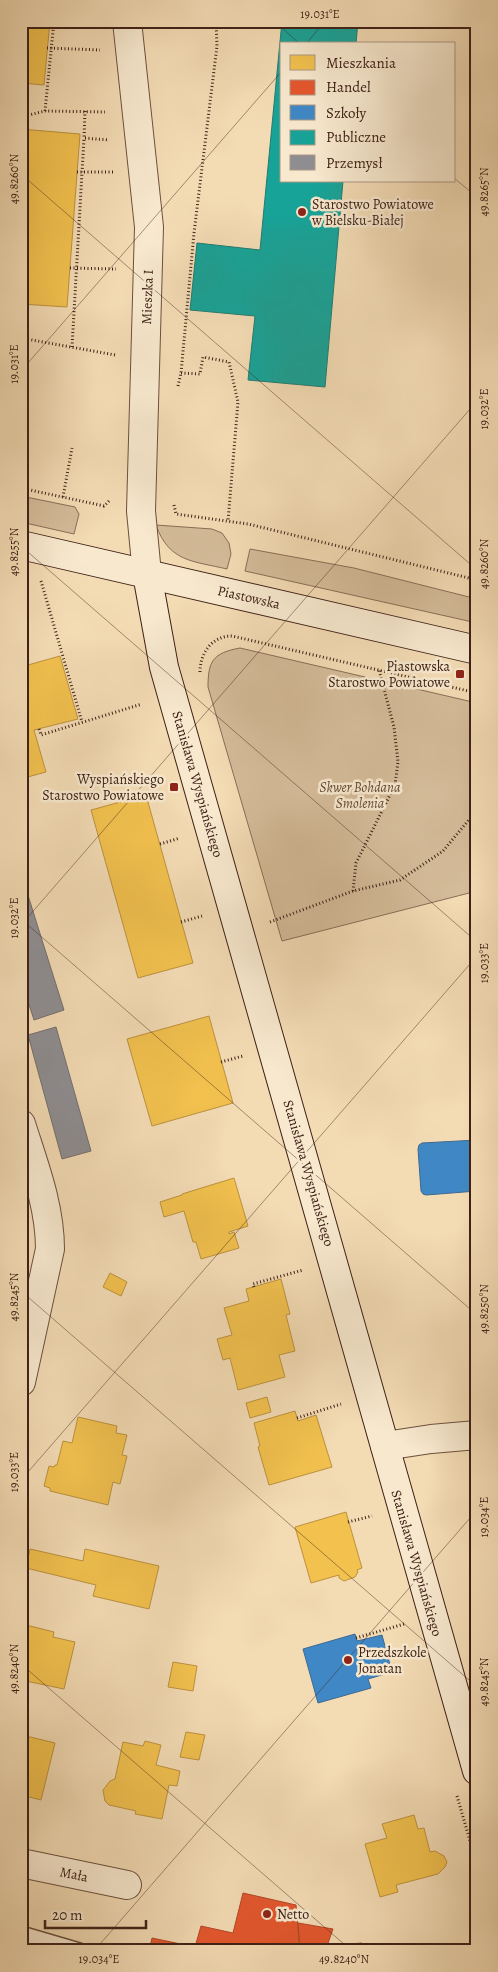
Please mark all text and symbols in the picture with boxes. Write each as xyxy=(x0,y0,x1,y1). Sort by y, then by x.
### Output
text: 19.031°E xyxy=(300,6,340,22)
legend xyxy=(280,42,456,182)
text: Mieszkania xyxy=(326,53,396,73)
text: Handel xyxy=(326,77,371,97)
text: Szkoły xyxy=(326,103,367,123)
text: Publiczne xyxy=(326,127,386,147)
text: Przemysł xyxy=(326,153,382,173)
text: 49.8260°N xyxy=(6,154,22,204)
text: 49.8265°N xyxy=(476,167,492,217)
place label: Starostwo Powiatowe w Bielsku-Białej xyxy=(311,195,434,230)
marker: Starostwo Powiatowe w Bielsku-Białej xyxy=(296,206,308,218)
street label: Mieszka I xyxy=(137,269,158,325)
text: 19.031°E xyxy=(6,344,22,384)
text: 19.032°E xyxy=(476,388,492,430)
text: 49.8255°N xyxy=(6,527,22,576)
text: 49.8260°N xyxy=(476,539,492,589)
street label: Piastowska xyxy=(216,581,283,614)
place label: Piastowska Starostwo Powiatowe xyxy=(328,657,450,692)
marker: Piastowska Starostwo Powiatowe xyxy=(454,668,466,680)
street label: Stanisława Wyspiańskiego xyxy=(167,709,228,860)
place label: Wyspiańskiego Starostwo Powiatowe xyxy=(42,770,164,805)
park label: Skwer Bohdana Smolenia xyxy=(320,778,401,813)
marker: Wyspiańskiego Starostwo Powiatowe xyxy=(168,781,180,793)
text: 19.032°E xyxy=(6,897,22,939)
text: 19.033°E xyxy=(476,943,492,983)
street label: Stanisława Wyspiańskiego xyxy=(278,1098,339,1249)
text: 49.8245°N xyxy=(6,1272,22,1321)
text: 49.8250°N xyxy=(476,1284,492,1334)
text: 19.033°E xyxy=(6,1452,22,1492)
street label: Stanisława Wyspiańskiego xyxy=(386,1488,447,1639)
text: 19.034°E xyxy=(476,1497,492,1537)
place label: Przedszkole Jonatan xyxy=(358,1643,427,1678)
text: 49.8240°N xyxy=(6,1644,22,1694)
marker: Przedszkole Jonatan xyxy=(342,1654,354,1666)
text: 49.8245°N xyxy=(476,1657,492,1706)
street label: Mała xyxy=(58,1862,90,1887)
scale bar xyxy=(45,1897,146,1929)
text: 20 m xyxy=(52,1905,83,1925)
place label: Netto xyxy=(277,1905,309,1924)
marker: Netto xyxy=(261,1908,273,1920)
text: 19.034°E xyxy=(79,1951,119,1967)
text: 49.8240°N xyxy=(319,1951,369,1967)

